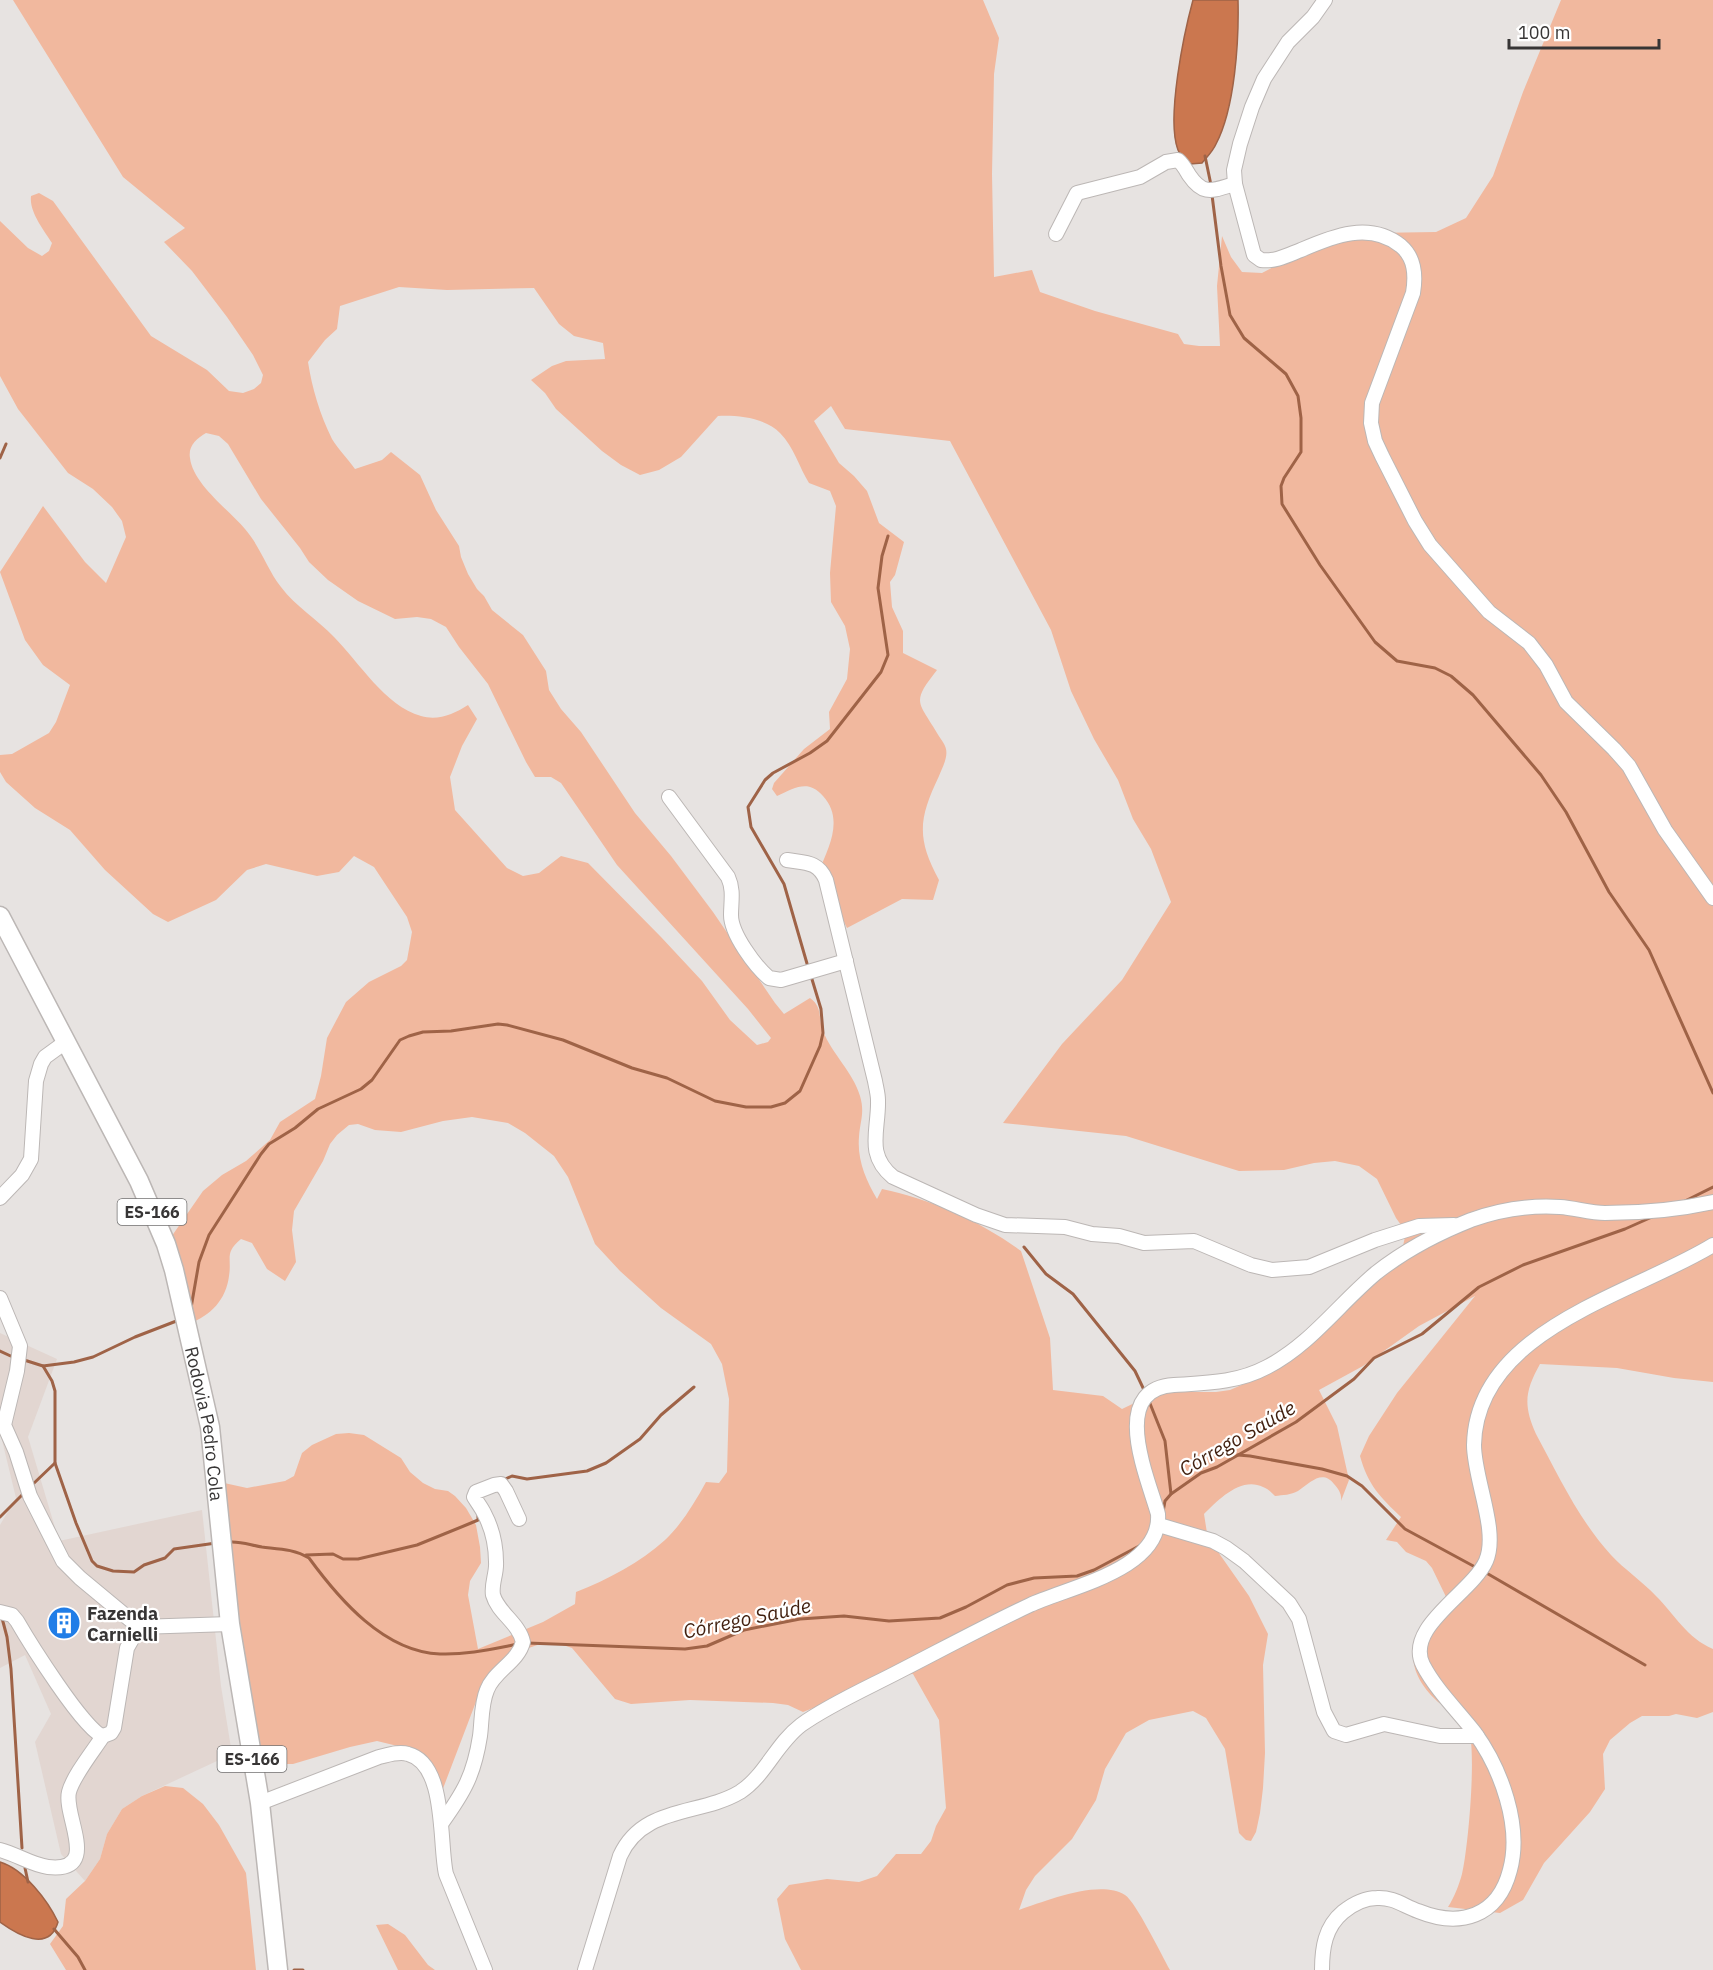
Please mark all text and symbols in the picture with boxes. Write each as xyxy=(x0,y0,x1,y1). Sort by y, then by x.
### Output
scale bar xyxy=(1509,12,1659,50)
text: 100 m xyxy=(1518,21,1570,44)
road number: ES-166 xyxy=(118,1199,186,1225)
street label: Rodovia Pedro Cola xyxy=(180,1344,229,1502)
water label: Córrego Saúde xyxy=(1174,1394,1300,1482)
water label: Córrego Saúde xyxy=(681,1591,813,1645)
place label: Fazenda Carnielli xyxy=(87,1602,158,1646)
building icon: Fazenda Carnielli xyxy=(46,1605,82,1641)
road number: ES-166 xyxy=(218,1746,286,1772)

